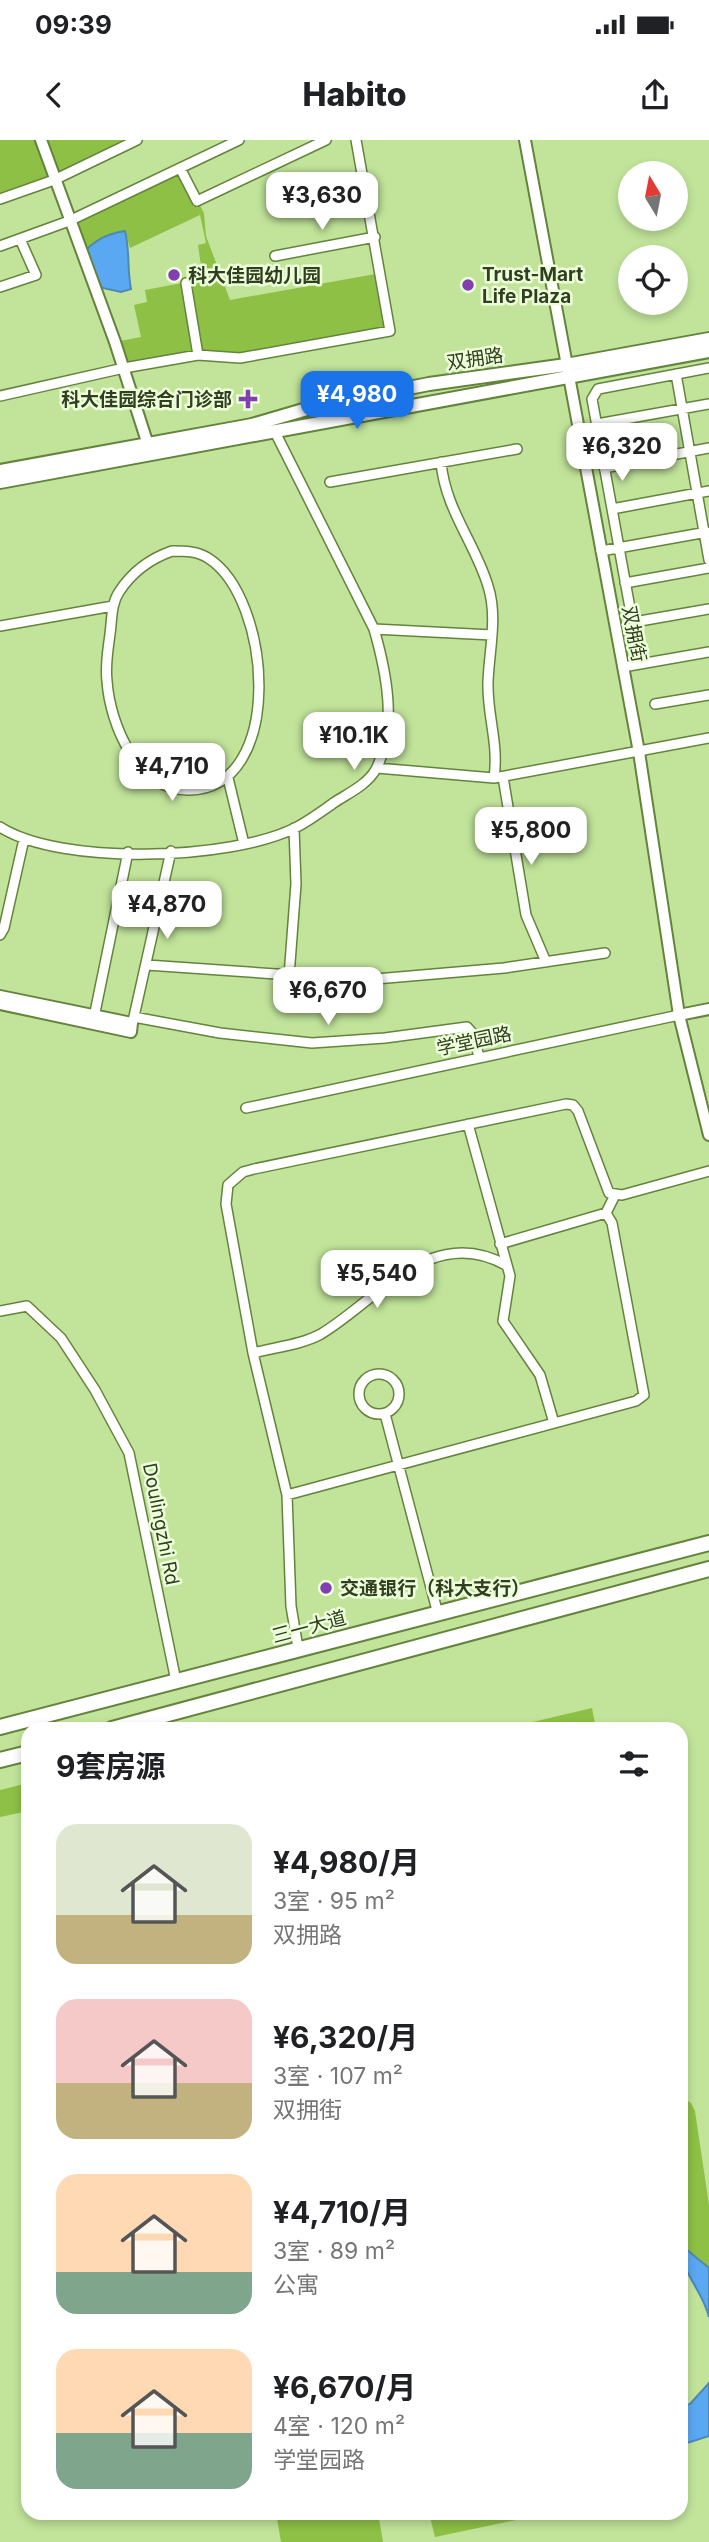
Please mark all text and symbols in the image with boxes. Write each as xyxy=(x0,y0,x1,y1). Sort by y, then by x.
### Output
text: 09:39 xyxy=(35,9,112,40)
text: Habito xyxy=(303,75,406,114)
icon: back xyxy=(35,76,73,114)
icon: share xyxy=(636,76,674,114)
north arrow xyxy=(618,161,688,231)
map controls xyxy=(618,161,688,315)
pin: ¥3,630 xyxy=(265,172,379,232)
text: ¥3,630 xyxy=(282,181,362,209)
button: locate xyxy=(618,245,688,315)
place label: Trust-Mart Life Plaza xyxy=(482,263,583,308)
place label: 科大佳园幼儿园 xyxy=(188,264,321,287)
marker: 科大佳园幼儿园 xyxy=(166,267,182,283)
marker: Trust-Mart Life Plaza xyxy=(460,277,476,293)
street label: 双拥路 xyxy=(445,344,505,374)
pin: ¥4,980 xyxy=(300,372,414,431)
text: ¥4,980 xyxy=(317,380,397,408)
place label: 科大佳园综合门诊部 xyxy=(61,388,232,411)
marker: 科大佳园综合门诊部 xyxy=(238,389,258,409)
pin: ¥6,320 xyxy=(565,424,679,483)
text: ¥6,320 xyxy=(582,432,662,460)
street label: 双拥街 xyxy=(617,604,651,664)
pin: ¥10.1K xyxy=(297,712,411,772)
text: ¥10.1K xyxy=(319,721,389,749)
pin: ¥4,710 xyxy=(115,744,229,803)
text: ¥4,710 xyxy=(135,752,209,780)
pin: ¥5,800 xyxy=(474,808,588,867)
text: ¥5,800 xyxy=(491,816,571,844)
pin: ¥4,870 xyxy=(110,882,224,941)
text: ¥4,870 xyxy=(128,890,206,918)
pin: ¥6,670 xyxy=(271,968,385,1027)
text: ¥6,670 xyxy=(289,976,367,1004)
street label: 学堂园路 xyxy=(434,1022,514,1060)
pin: ¥5,540 xyxy=(320,1250,434,1310)
text: ¥5,540 xyxy=(337,1259,417,1287)
street label: Doulingzhi Rd xyxy=(138,1461,184,1587)
place label: 交通银行（科大支行） xyxy=(340,1577,530,1600)
marker: 交通银行（科大支行） xyxy=(318,1580,334,1596)
street label: 三一大道 xyxy=(269,1606,349,1648)
icon: filters xyxy=(615,1745,653,1783)
text: 9套房源 xyxy=(56,1748,165,1784)
text: ¥4,980/月 xyxy=(273,1844,420,1880)
icon: home xyxy=(112,1852,196,1936)
text: 3室 · 95 m² xyxy=(273,1887,395,1915)
text: 双拥路 xyxy=(273,1921,342,1949)
text: ¥6,320/月 xyxy=(273,2019,418,2055)
icon: home xyxy=(112,2027,196,2111)
text: 3室 · 107 m² xyxy=(273,2062,403,2090)
text: 双拥街 xyxy=(273,2096,342,2124)
text: ¥4,710/月 xyxy=(273,2194,411,2230)
icon: home xyxy=(112,2202,196,2286)
text: 3室 · 89 m² xyxy=(273,2237,395,2265)
text: 公寓 xyxy=(273,2271,319,2299)
text: ¥6,670/月 xyxy=(273,2369,416,2405)
icon: home xyxy=(112,2377,196,2461)
text: 4室 · 120 m² xyxy=(273,2412,405,2440)
text: 学堂园路 xyxy=(273,2446,365,2474)

